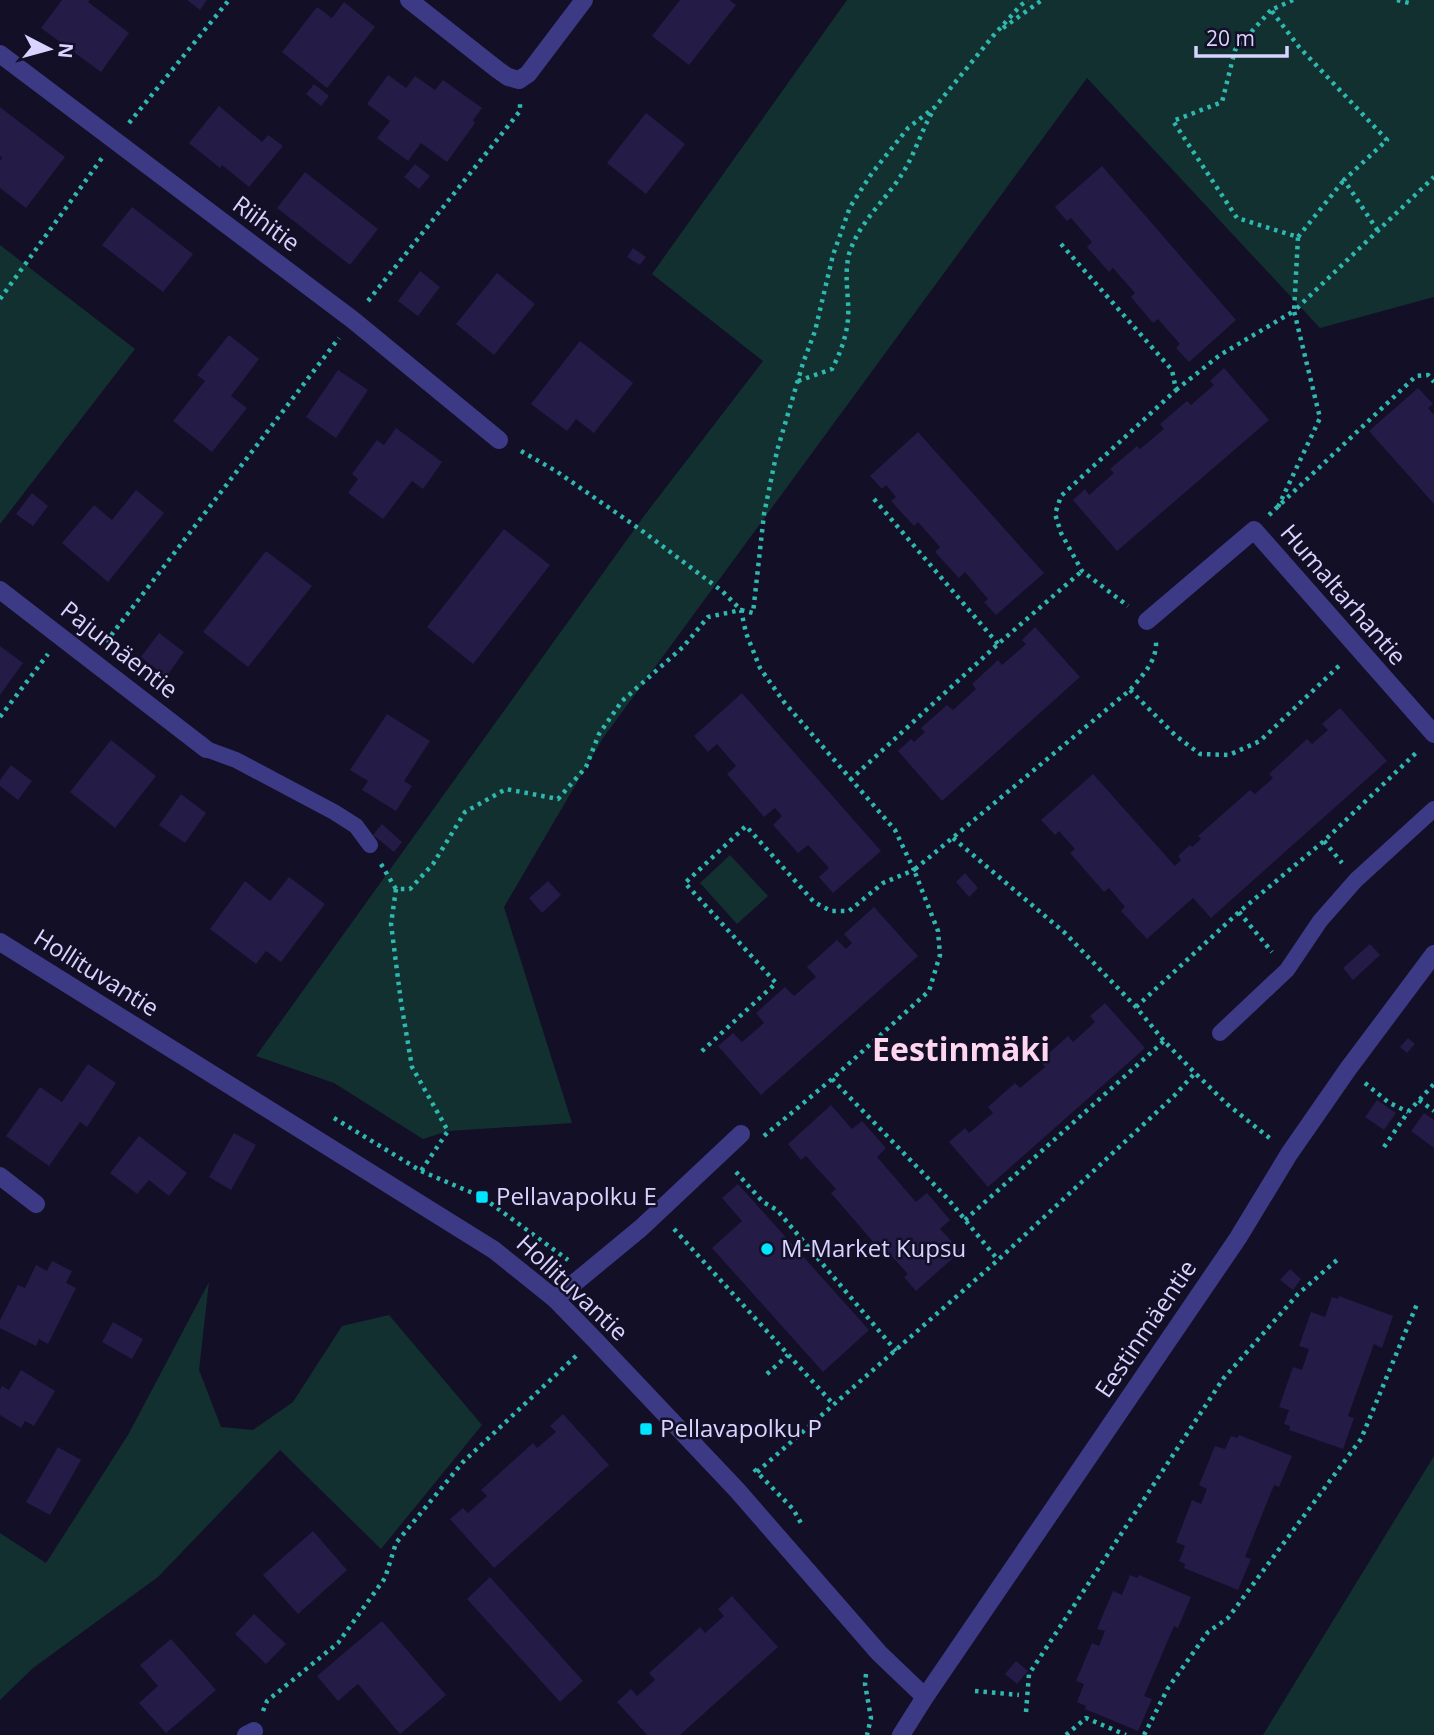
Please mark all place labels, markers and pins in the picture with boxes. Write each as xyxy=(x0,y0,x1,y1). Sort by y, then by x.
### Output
place label: Pellavapolku E xyxy=(496,1179,657,1212)
marker: Pellavapolku E xyxy=(474,1189,490,1205)
place label: M-Market Kupsu xyxy=(781,1231,966,1264)
marker: M-Market Kupsu xyxy=(759,1241,775,1257)
place label: Pellavapolku P xyxy=(660,1411,822,1444)
marker: Pellavapolku P xyxy=(638,1421,654,1437)

